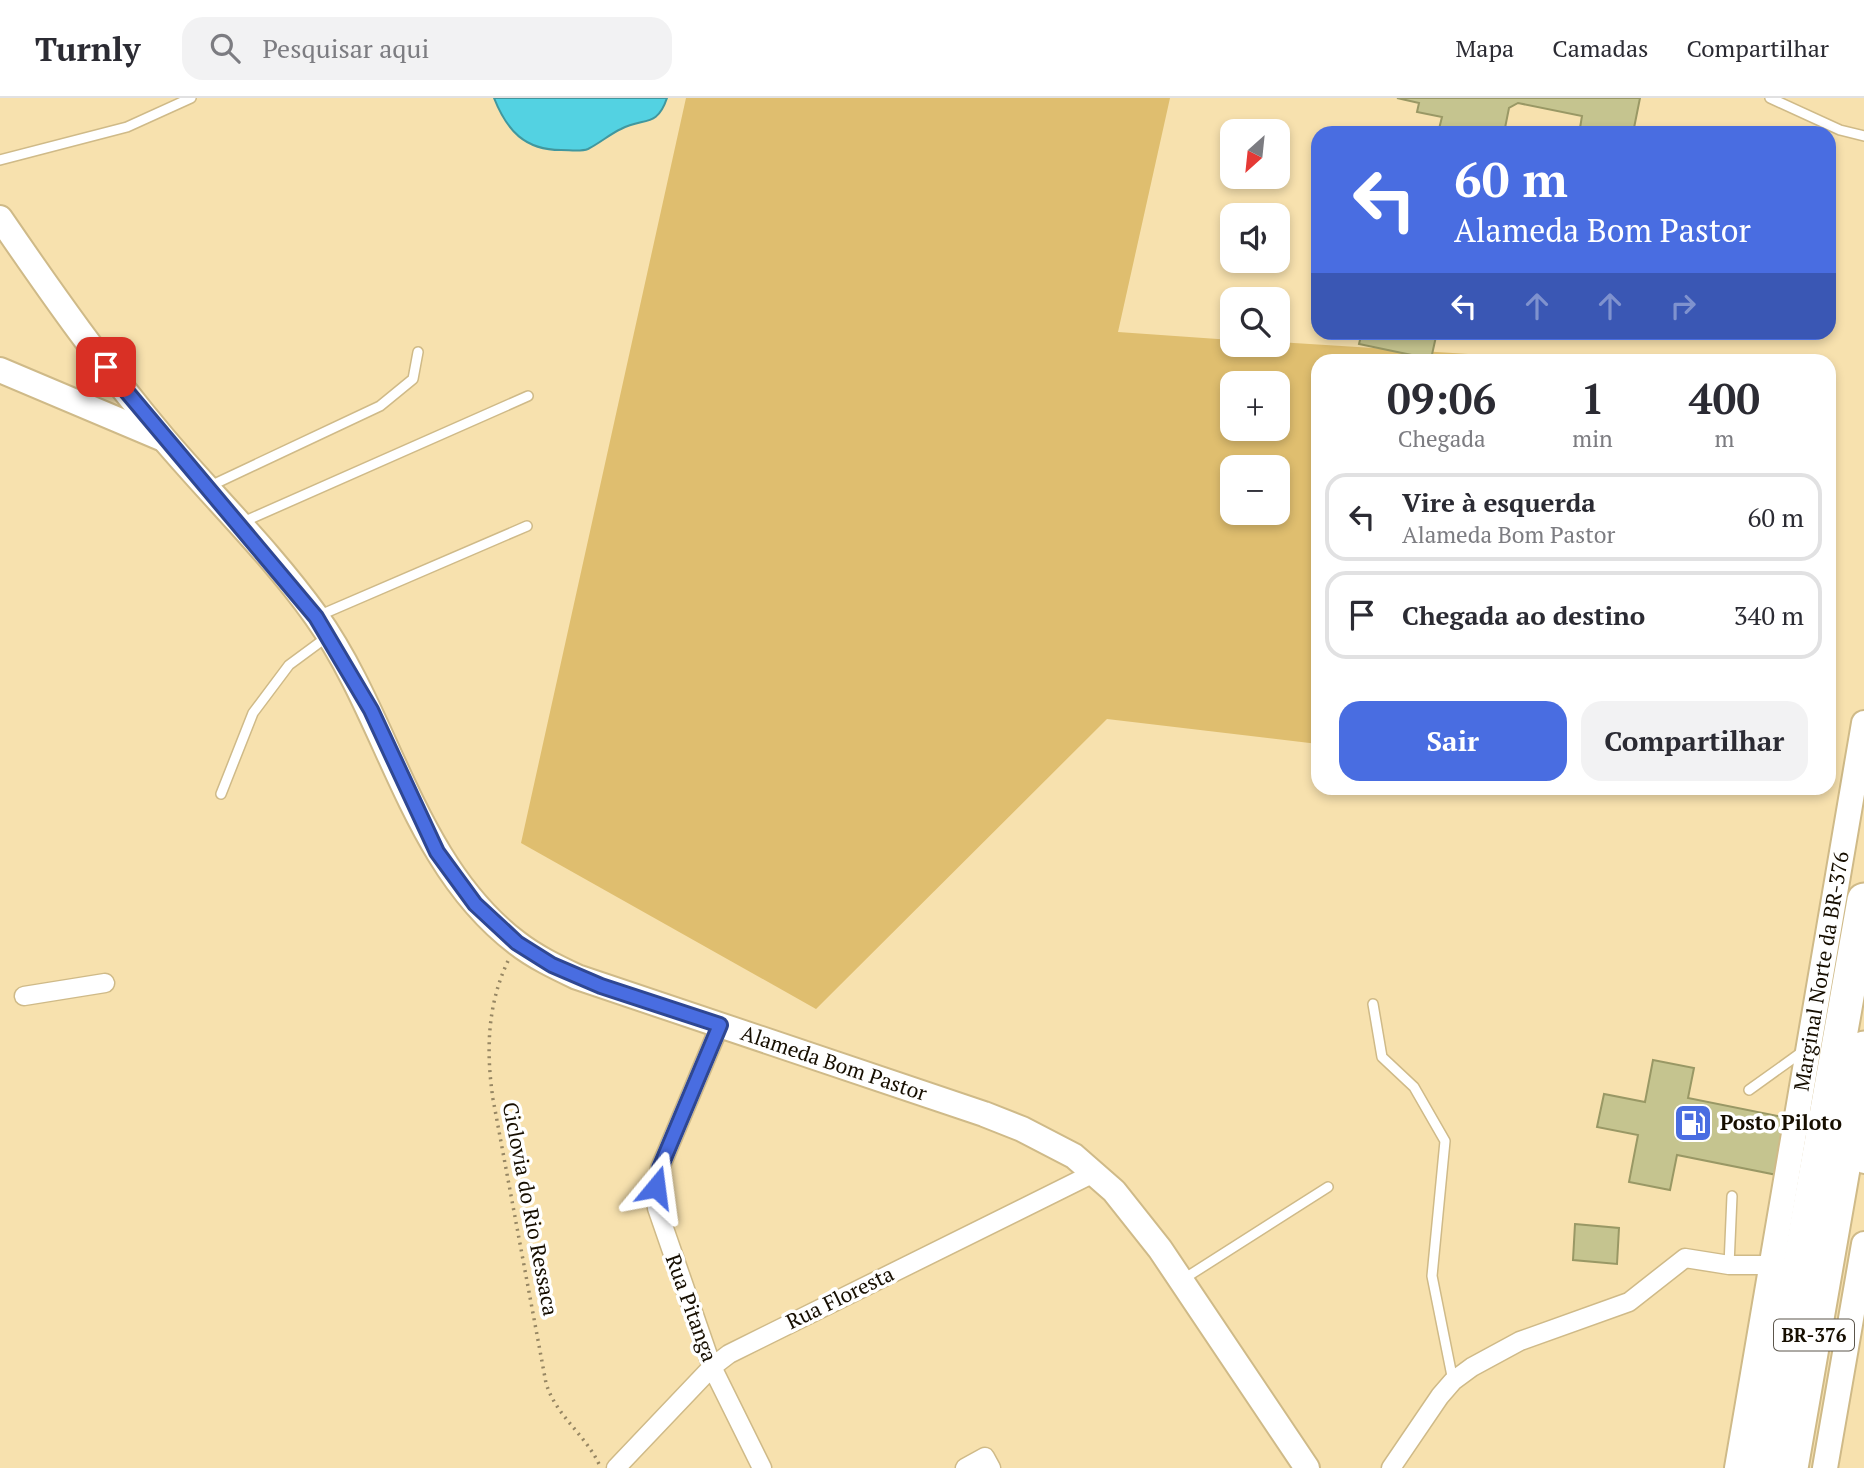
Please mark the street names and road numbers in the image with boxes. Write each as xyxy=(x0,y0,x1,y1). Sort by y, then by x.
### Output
street label: Marginal Norte da BR-376 xyxy=(1786,849,1855,1093)
street label: Alameda Bom Pastor xyxy=(737,1018,931,1107)
street label: Ciclovia do Rio Ressaca xyxy=(497,1099,566,1319)
street label: Rua Pitanga xyxy=(660,1250,724,1366)
street label: Rua Floresta xyxy=(781,1259,898,1335)
road number: BR-376 xyxy=(1774,1320,1854,1350)

